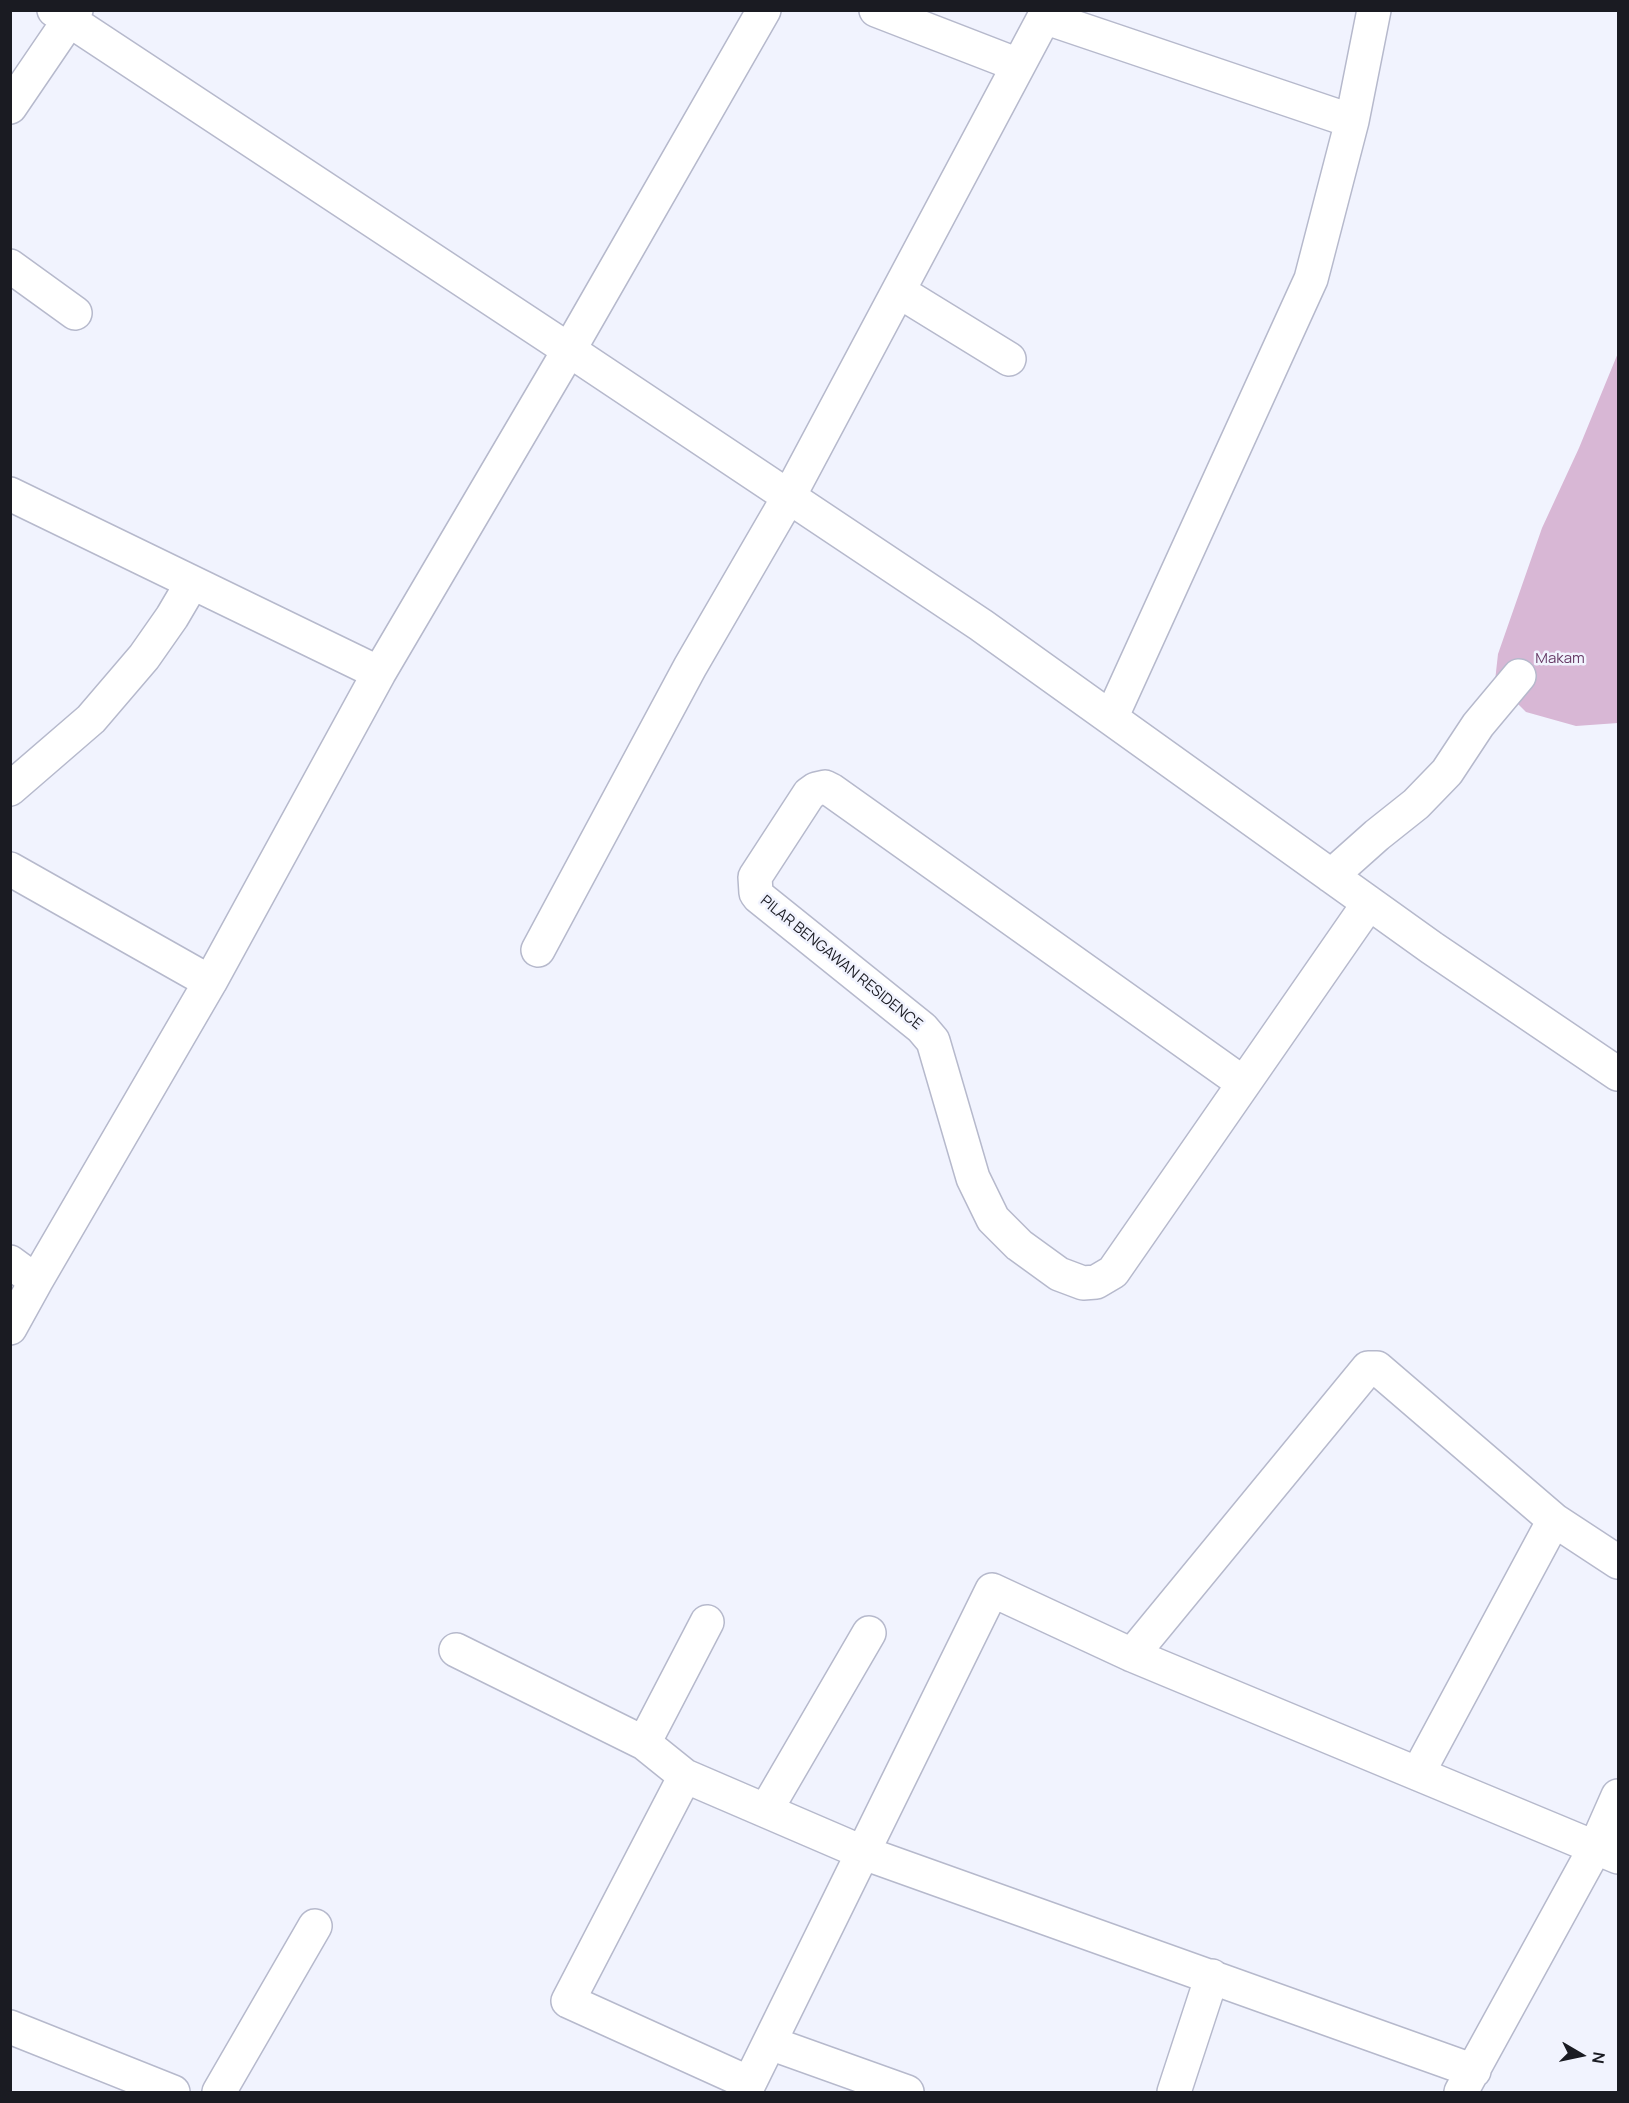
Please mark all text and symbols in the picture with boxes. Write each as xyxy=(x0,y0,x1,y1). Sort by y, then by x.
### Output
park label: Makam xyxy=(1535,650,1585,668)
street label: PILAR BENGAWAN RESIDENCE xyxy=(756,892,926,1034)
north arrow xyxy=(1551,2025,1611,2085)
text: N xyxy=(1587,2050,1611,2065)

